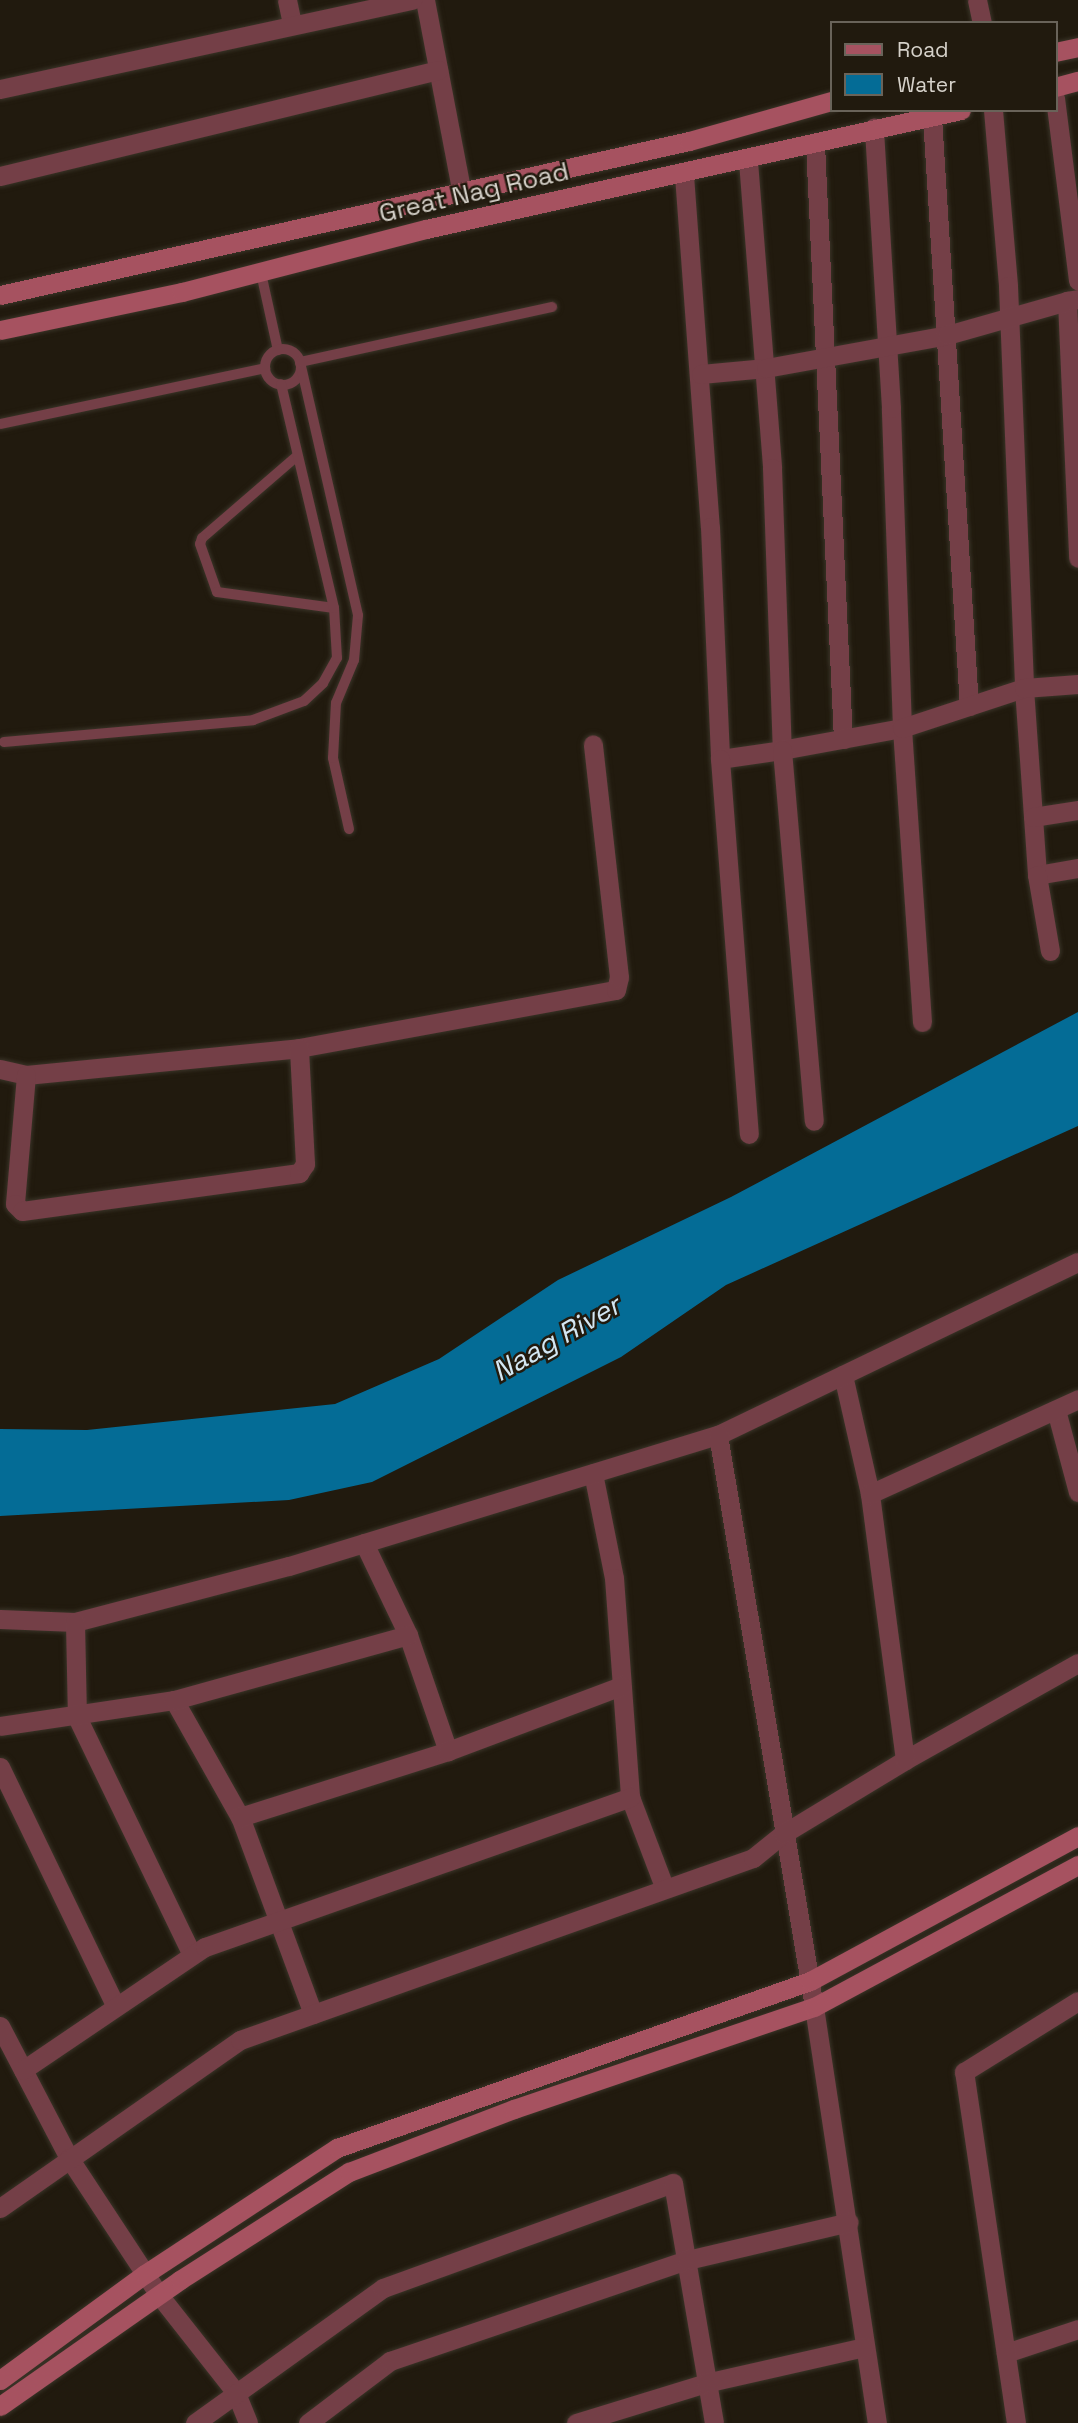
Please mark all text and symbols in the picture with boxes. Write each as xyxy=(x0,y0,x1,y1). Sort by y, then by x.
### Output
legend xyxy=(830,21,1057,112)
text: Road xyxy=(897,36,949,63)
text: Water xyxy=(897,71,956,98)
street label: Great Nag Road xyxy=(376,156,572,230)
water label: Naag River xyxy=(486,1288,626,1388)

